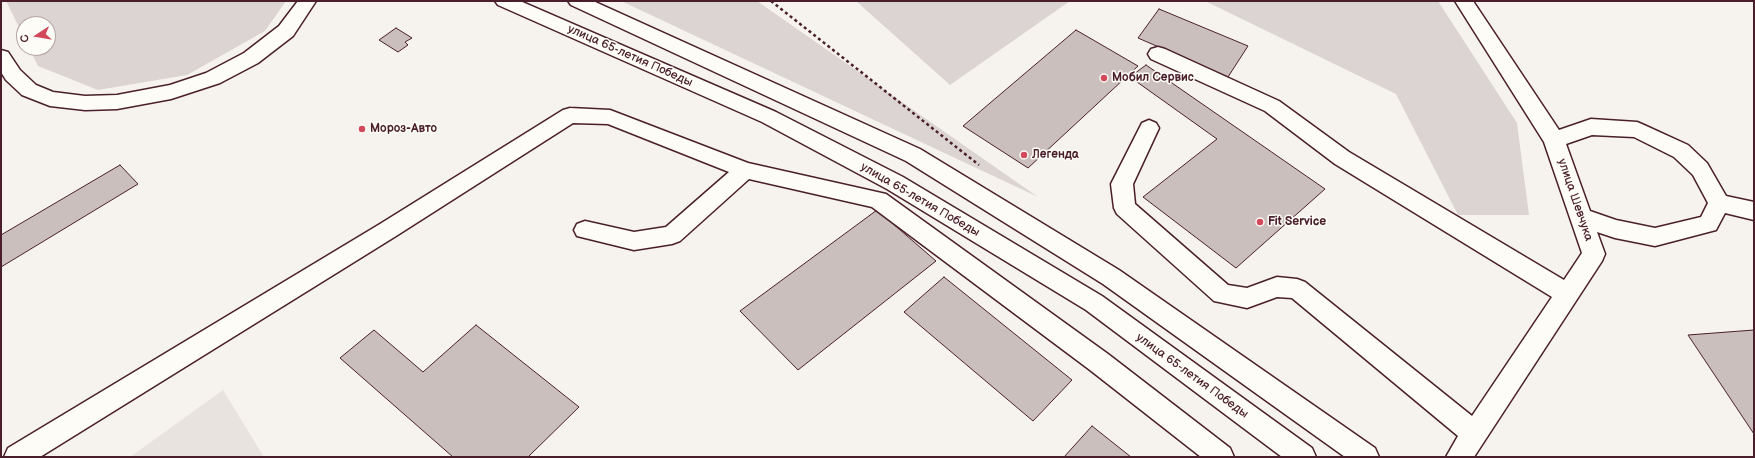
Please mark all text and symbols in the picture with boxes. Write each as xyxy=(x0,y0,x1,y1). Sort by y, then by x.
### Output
north arrow xyxy=(16,16,56,56)
street label: улица 65-летия Победы xyxy=(565,22,695,90)
text: С xyxy=(18,33,32,43)
place label: Мобил Сервис xyxy=(1112,71,1194,85)
marker: Мобил Сервис xyxy=(1099,73,1109,83)
place label: Мороз-Авто xyxy=(370,122,437,136)
marker: Мороз-Авто xyxy=(357,124,367,134)
place label: Легенда xyxy=(1032,148,1079,162)
marker: Легенда xyxy=(1019,150,1029,160)
street label: улица Шевчука xyxy=(1554,157,1596,243)
street label: улица 65-летия Победы xyxy=(858,160,982,240)
place label: Fit Service xyxy=(1268,215,1326,229)
marker: Fit Service xyxy=(1255,217,1265,227)
street label: улица 65-летия Победы xyxy=(1133,330,1251,422)

